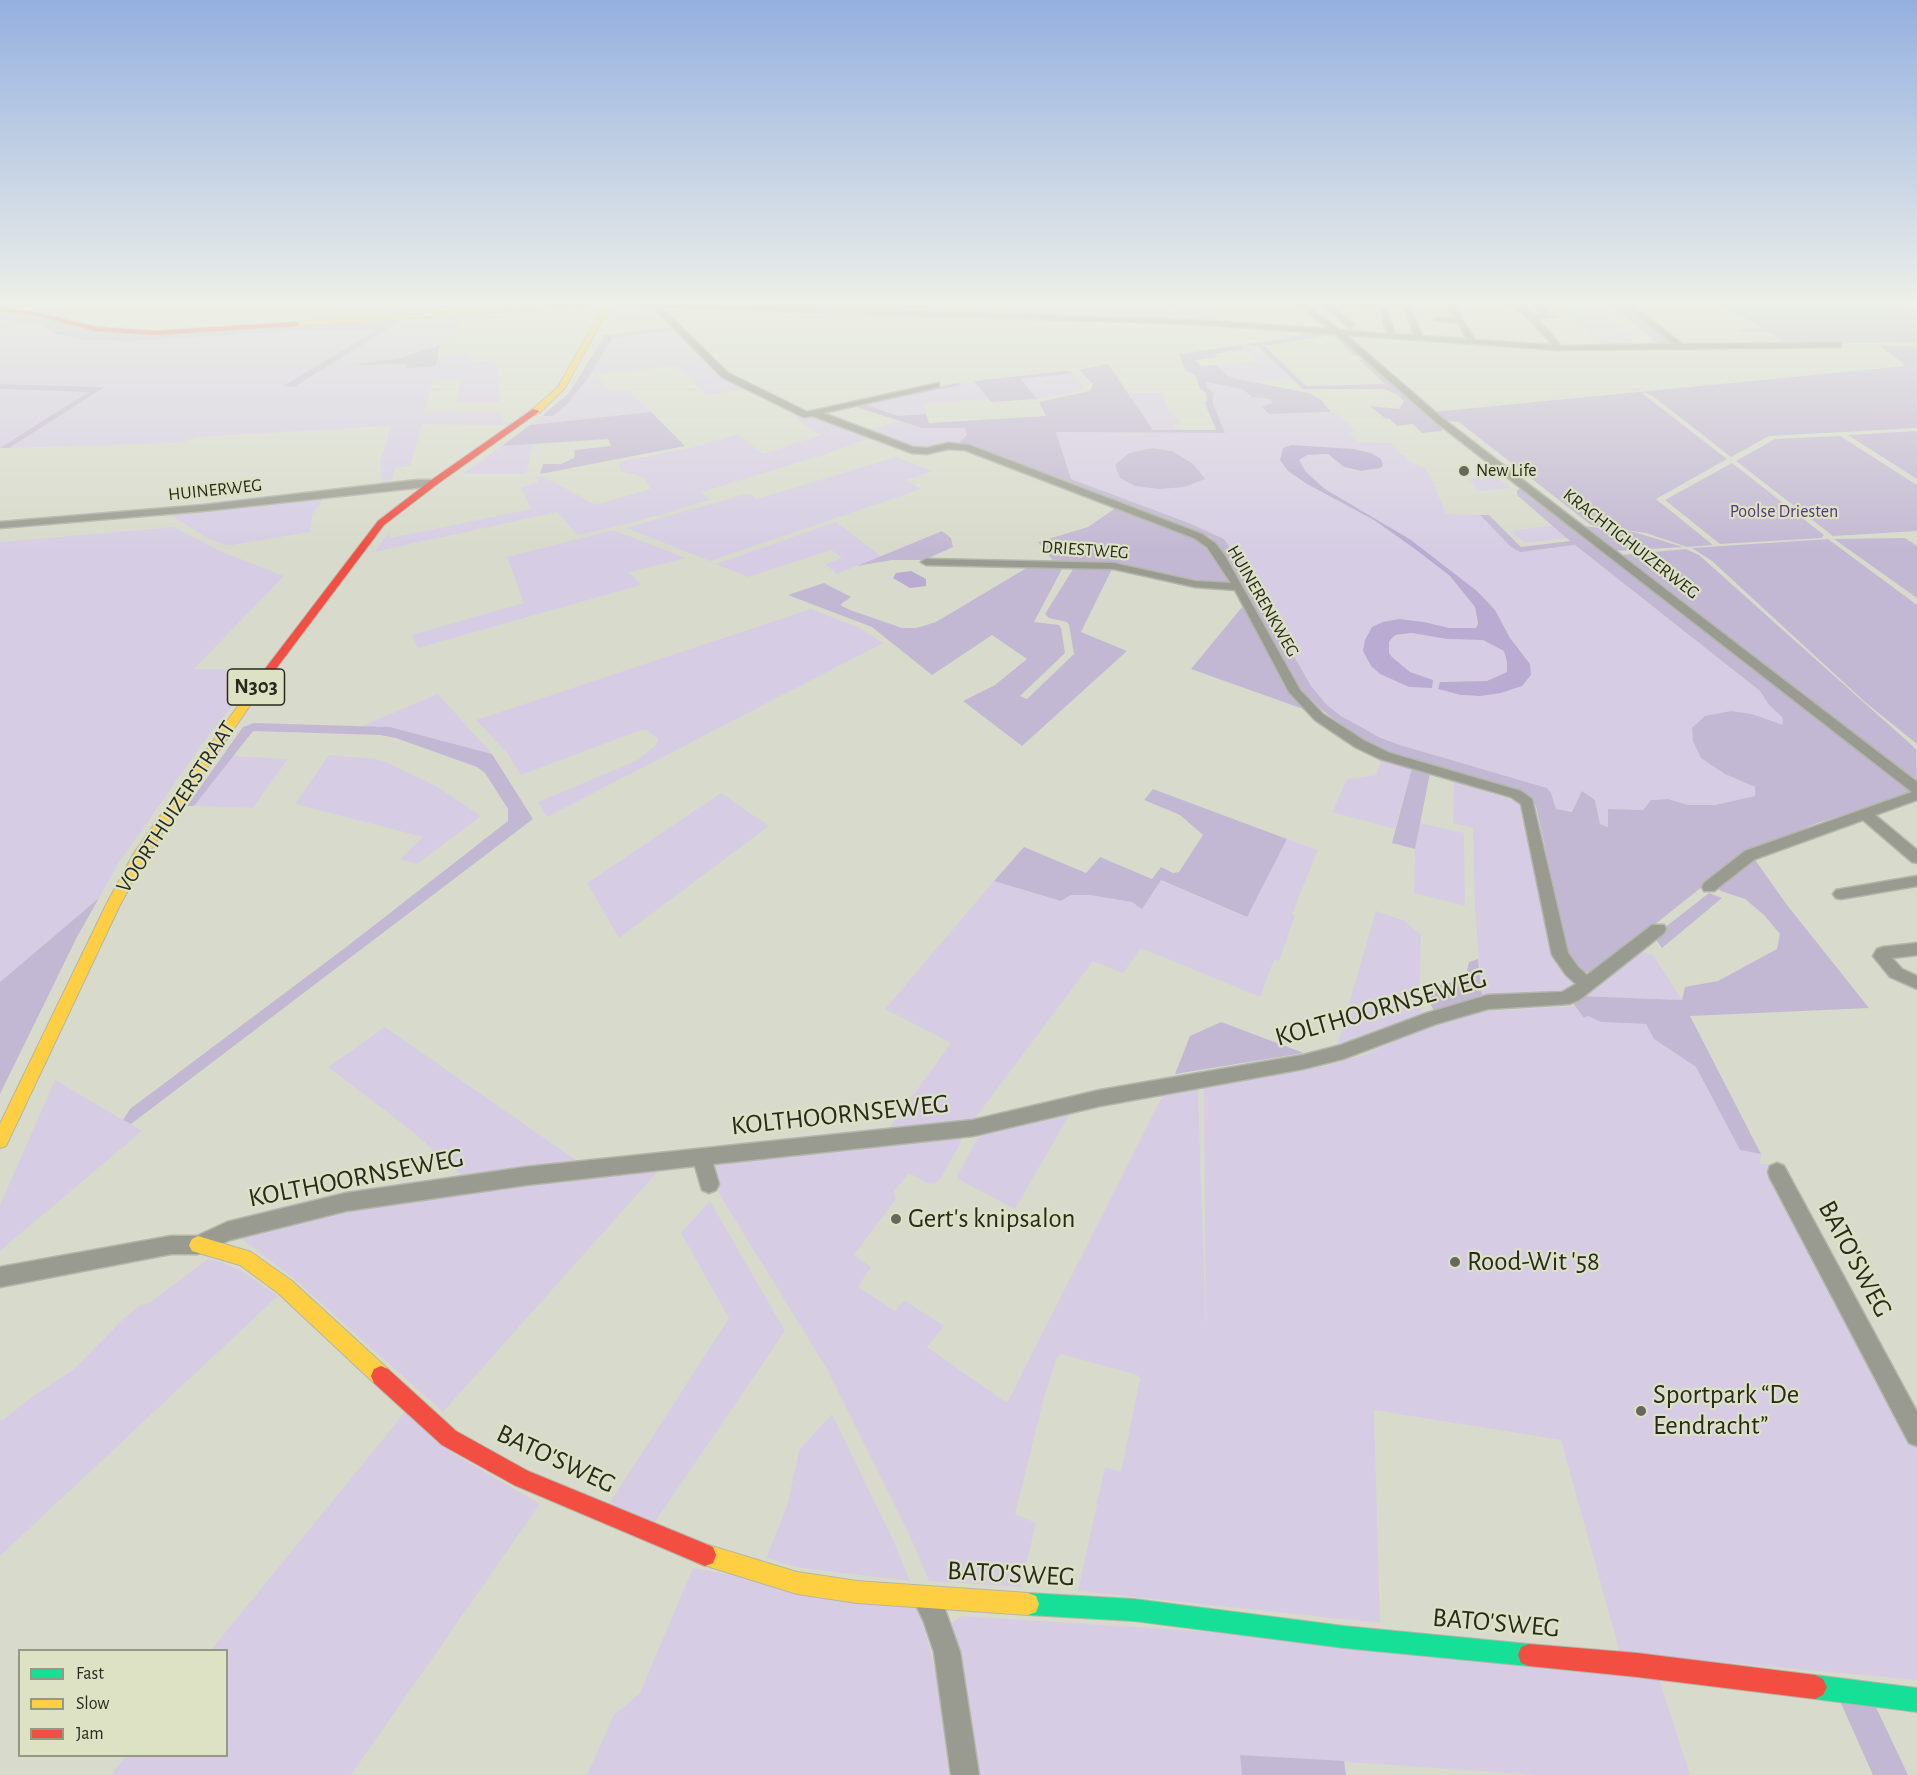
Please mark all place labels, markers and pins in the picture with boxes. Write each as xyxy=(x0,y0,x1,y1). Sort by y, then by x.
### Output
place label: New Life xyxy=(1476,460,1537,482)
marker: New Life xyxy=(1457,464,1471,478)
place label: Gert's knipsalon xyxy=(908,1203,1075,1235)
marker: Gert's knipsalon xyxy=(889,1212,903,1226)
place label: Rood-Wit '58 xyxy=(1467,1246,1600,1278)
marker: Rood-Wit '58 xyxy=(1448,1255,1462,1269)
place label: Sportpark “De Eendracht” xyxy=(1653,1379,1799,1442)
marker: Sportpark “De Eendracht” xyxy=(1634,1404,1648,1418)

